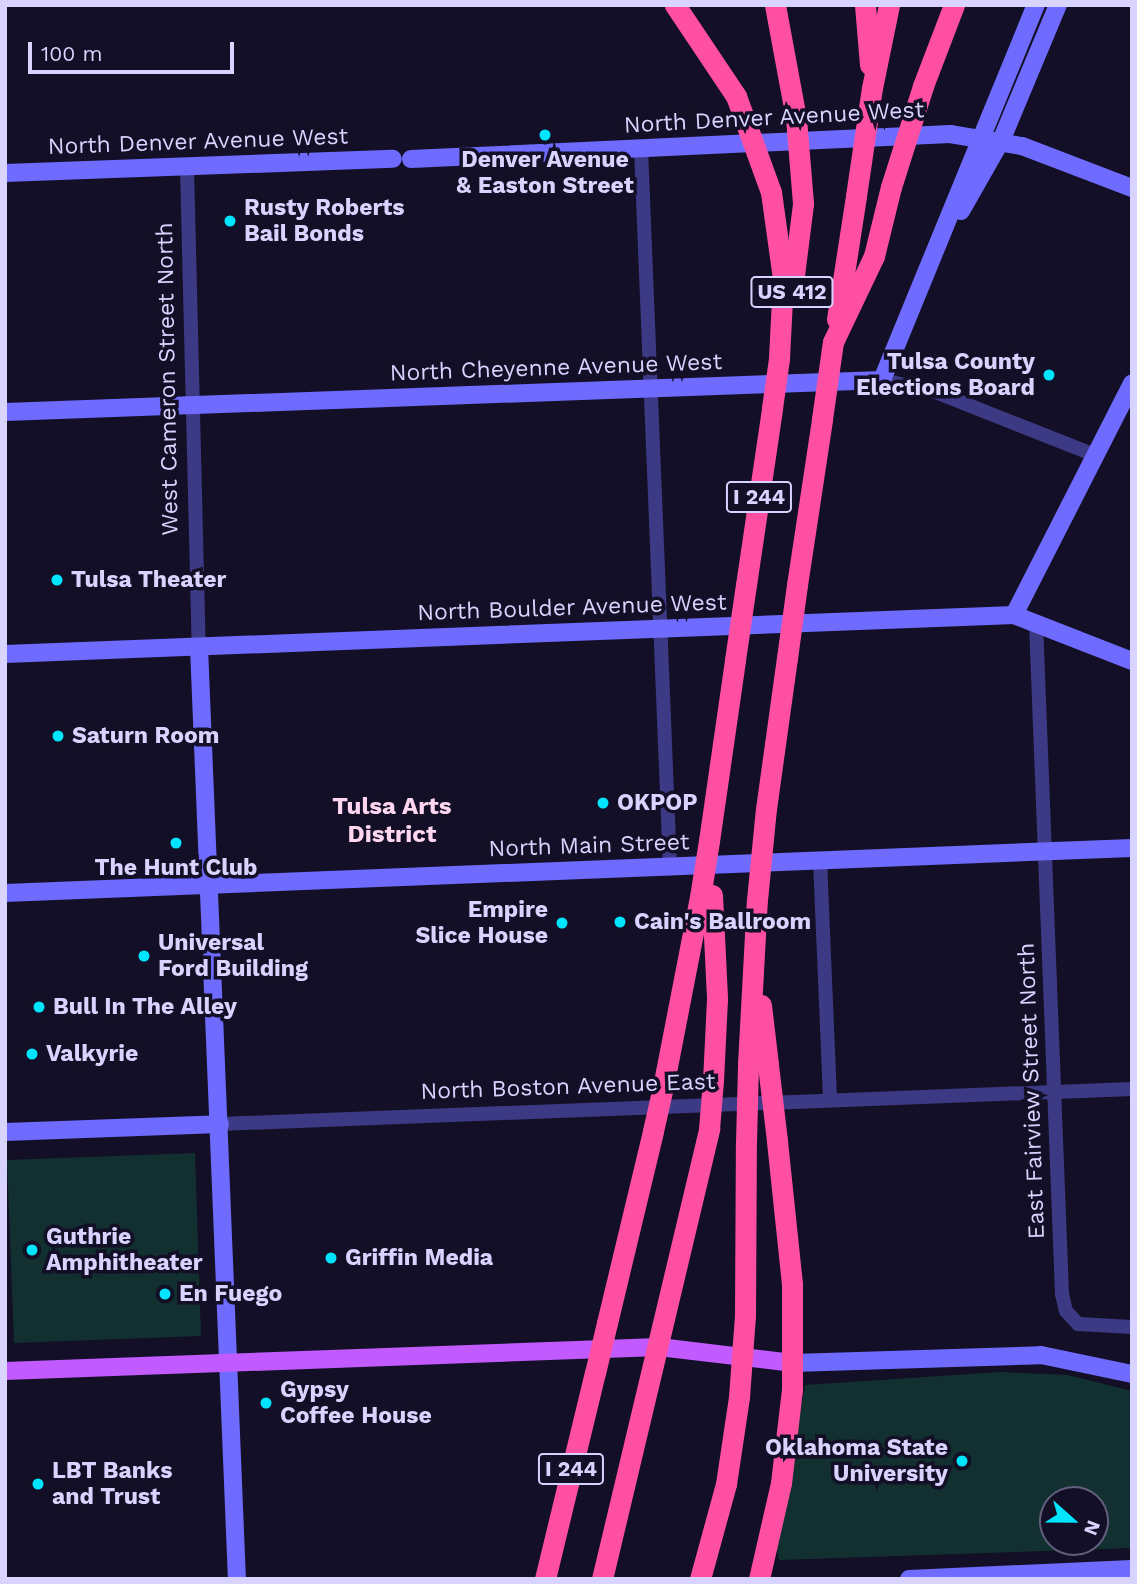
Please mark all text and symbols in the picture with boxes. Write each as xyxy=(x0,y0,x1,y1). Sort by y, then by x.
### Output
scale bar xyxy=(32,28,238,72)
text: 100 m xyxy=(41,41,103,66)
street label: North Denver Avenue West xyxy=(622,96,926,140)
street label: North Denver Avenue West xyxy=(46,123,350,161)
marker: Denver Avenue & Easton Street xyxy=(537,127,553,143)
place label: Denver Avenue & Easton Street xyxy=(456,146,634,200)
place label: Rusty Roberts Bail Bonds xyxy=(244,194,405,248)
marker: Rusty Roberts Bail Bonds xyxy=(222,213,238,229)
street label: West Cameron Street North xyxy=(151,222,185,536)
road number: US 412 xyxy=(750,274,834,310)
street label: North Cheyenne Avenue West xyxy=(389,348,723,388)
place label: Tulsa County Elections Board xyxy=(856,348,1035,402)
marker: Tulsa County Elections Board xyxy=(1041,367,1057,383)
road number: I 244 xyxy=(726,480,792,514)
place label: Tulsa Theater xyxy=(71,566,227,594)
marker: Tulsa Theater xyxy=(49,572,65,588)
street label: North Boulder Avenue West xyxy=(416,589,728,627)
place label: Saturn Room xyxy=(72,722,220,750)
marker: Saturn Room xyxy=(50,728,66,744)
place label: OKPOP xyxy=(617,789,698,817)
district label: Tulsa Arts District xyxy=(332,793,452,849)
marker: OKPOP xyxy=(595,795,611,811)
street label: North Main Street xyxy=(488,829,690,863)
marker: The Hunt Club xyxy=(168,835,184,851)
place label: The Hunt Club xyxy=(95,854,257,882)
place label: Empire Slice House xyxy=(416,896,548,950)
place label: Cain's Ballroom xyxy=(634,908,811,936)
marker: Cain's Ballroom xyxy=(612,914,628,930)
marker: Empire Slice House xyxy=(554,915,570,931)
place label: Universal Ford Building xyxy=(158,929,308,983)
street label: East Fairview Street North xyxy=(1013,942,1051,1240)
marker: Universal Ford Building xyxy=(136,948,152,964)
place label: Bull In The Alley xyxy=(53,993,238,1021)
marker: Bull In The Alley xyxy=(31,999,47,1015)
place label: Valkyrie xyxy=(46,1040,138,1068)
marker: Valkyrie xyxy=(24,1046,40,1062)
street label: North Boston Avenue East xyxy=(420,1068,716,1106)
place label: Guthrie Amphitheater xyxy=(46,1223,203,1277)
marker: Guthrie Amphitheater xyxy=(24,1242,40,1258)
place label: Griffin Media xyxy=(345,1244,493,1272)
marker: Griffin Media xyxy=(323,1250,339,1266)
place label: En Fuego xyxy=(179,1280,282,1308)
marker: En Fuego xyxy=(157,1286,173,1302)
place label: Gypsy Coffee House xyxy=(280,1376,432,1430)
marker: Gypsy Coffee House xyxy=(258,1395,274,1411)
place label: Oklahoma State University xyxy=(765,1434,948,1488)
road number: I 244 xyxy=(538,1452,604,1486)
marker: Oklahoma State University xyxy=(954,1453,970,1469)
place label: LBT Banks and Trust xyxy=(52,1457,173,1511)
marker: LBT Banks and Trust xyxy=(30,1476,46,1492)
north arrow xyxy=(1039,1486,1109,1556)
text: N xyxy=(1079,1517,1105,1539)

